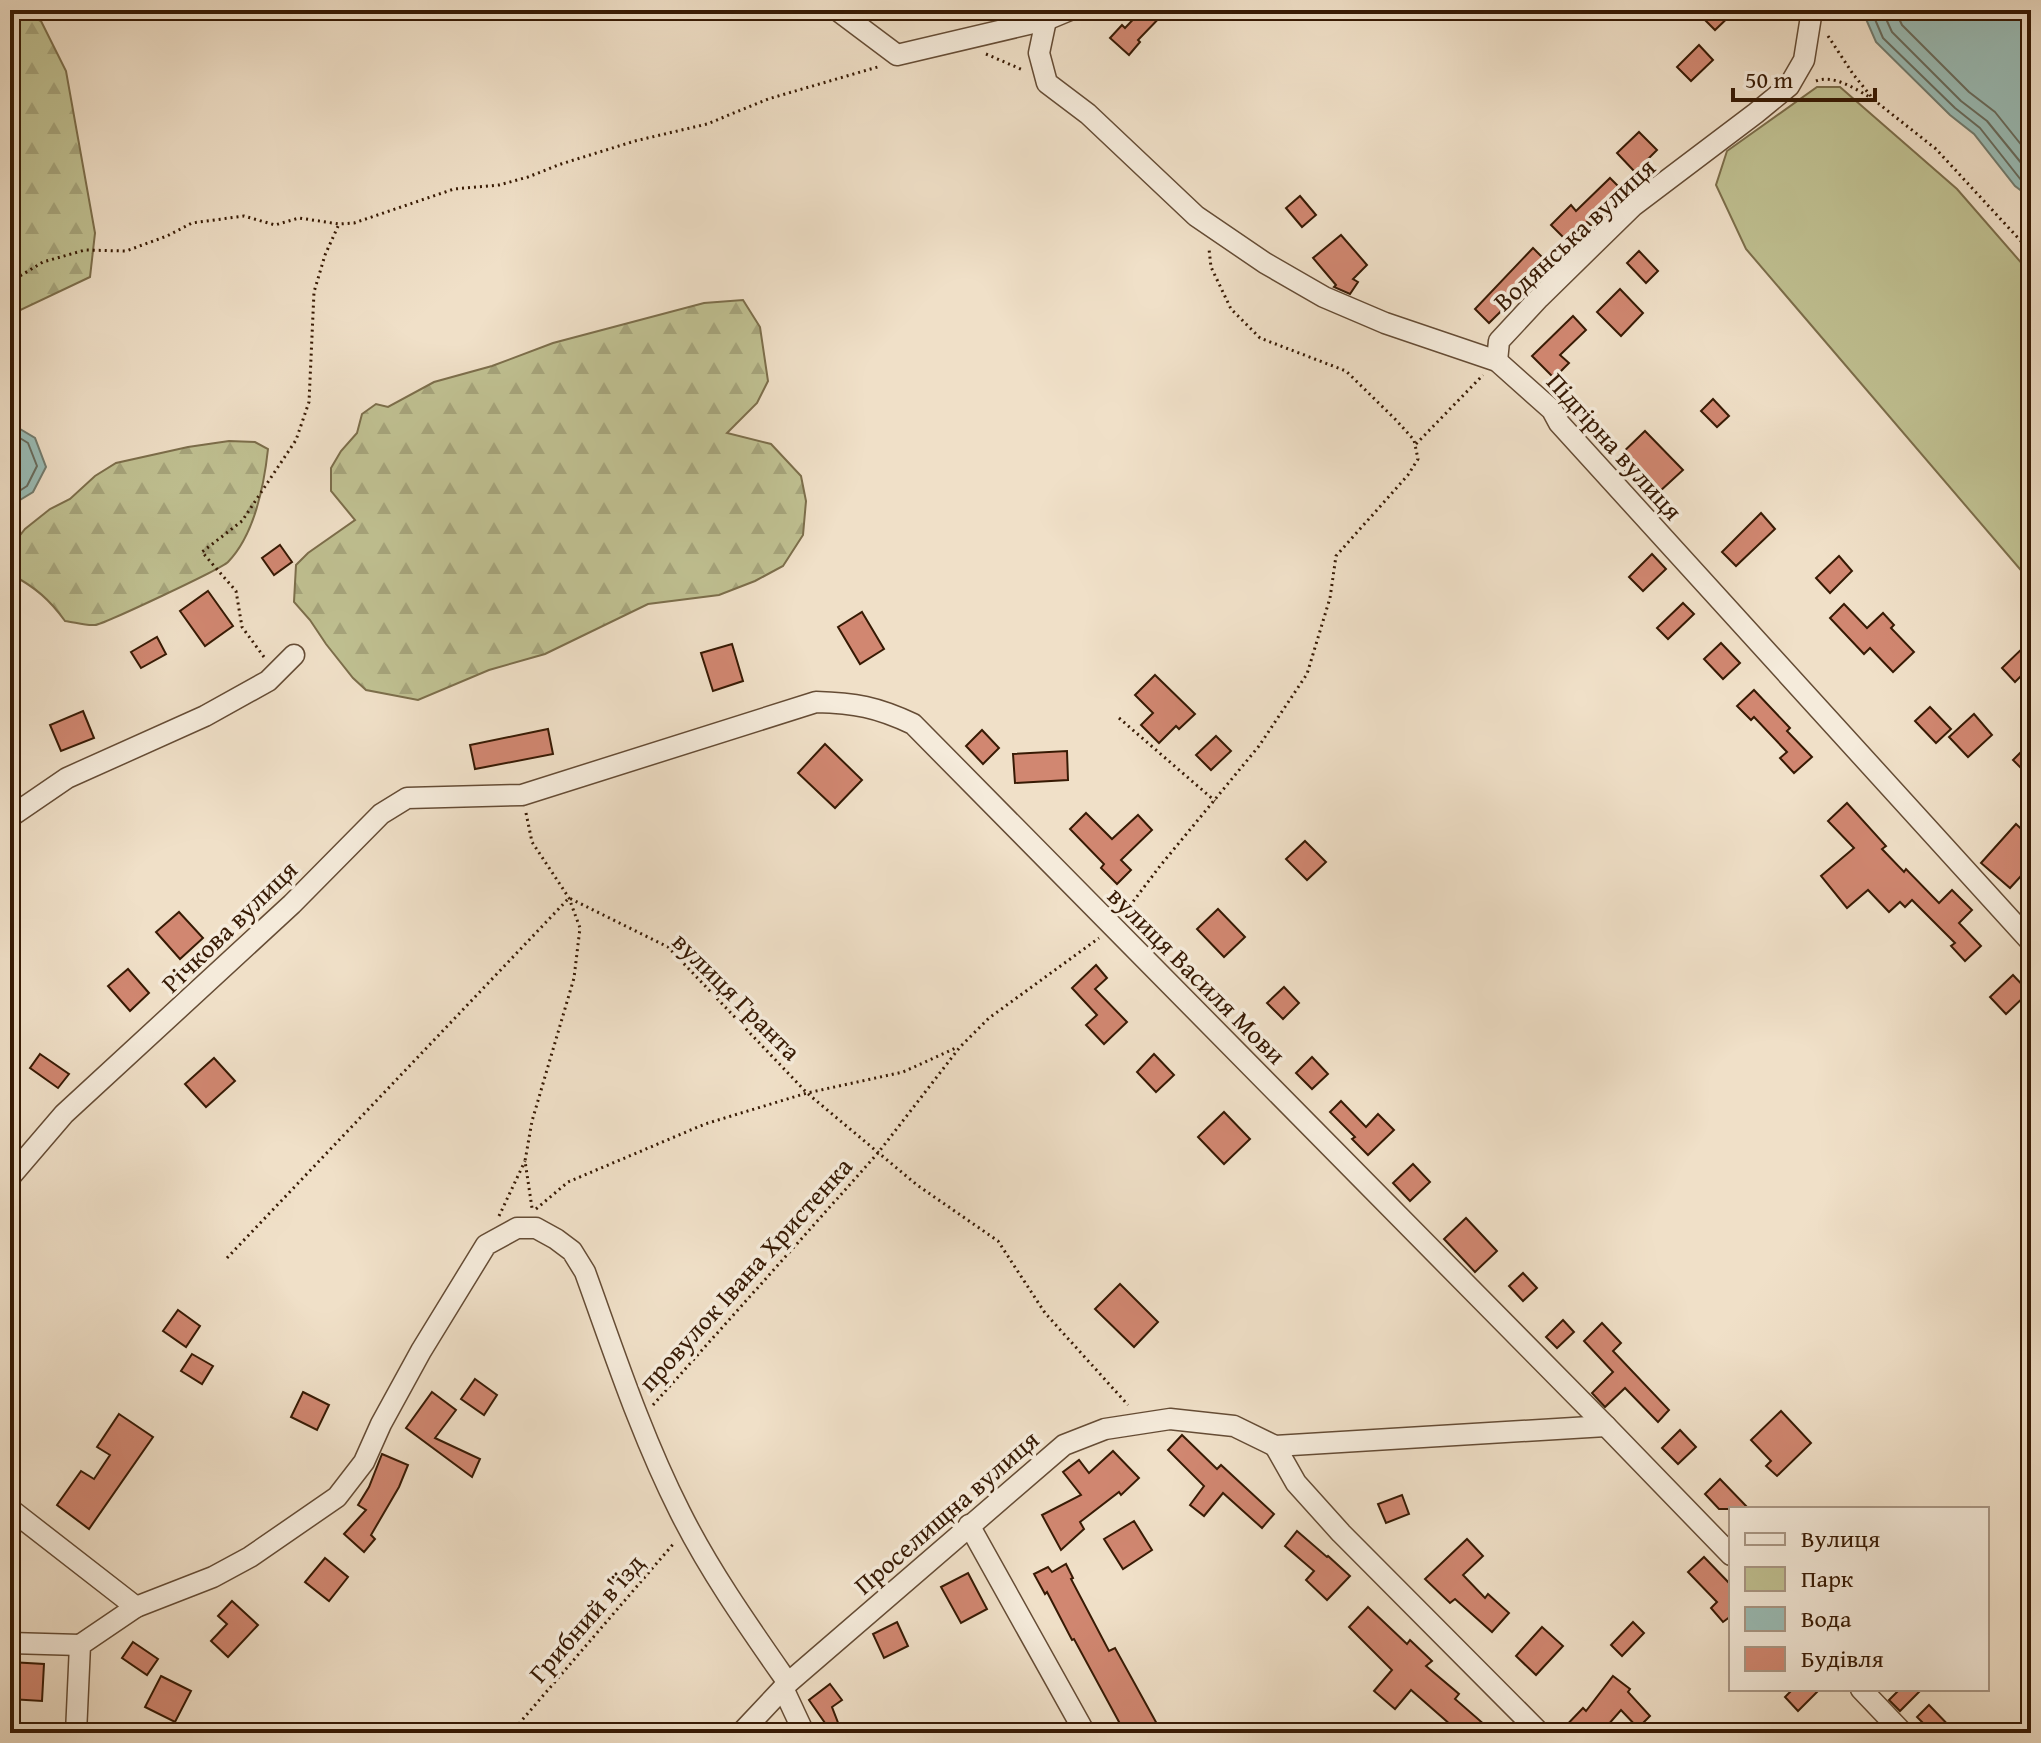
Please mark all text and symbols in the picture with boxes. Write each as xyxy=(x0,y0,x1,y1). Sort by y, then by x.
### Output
scale bar xyxy=(1733,52,1875,102)
text: 50 m xyxy=(1745,62,1793,97)
street label: Водянська вулиця xyxy=(1484,148,1664,320)
street label: Підгірна вулиця xyxy=(1538,363,1692,529)
street label: Річкова вулиця xyxy=(152,851,306,1001)
street label: вулиця Василя Мови xyxy=(1099,877,1295,1073)
street label: вулиця Гранта xyxy=(664,923,811,1070)
street label: провулок Івана Христенка xyxy=(629,1148,862,1400)
street label: Проселищна вулиця xyxy=(845,1420,1047,1604)
legend xyxy=(1729,1507,1989,1691)
text: Вулиця xyxy=(1801,1521,1880,1556)
street label: Грибний в'їзд xyxy=(519,1545,653,1691)
text: Парк xyxy=(1801,1561,1854,1596)
text: Вода xyxy=(1801,1601,1852,1636)
text: Будівля xyxy=(1801,1641,1884,1676)

